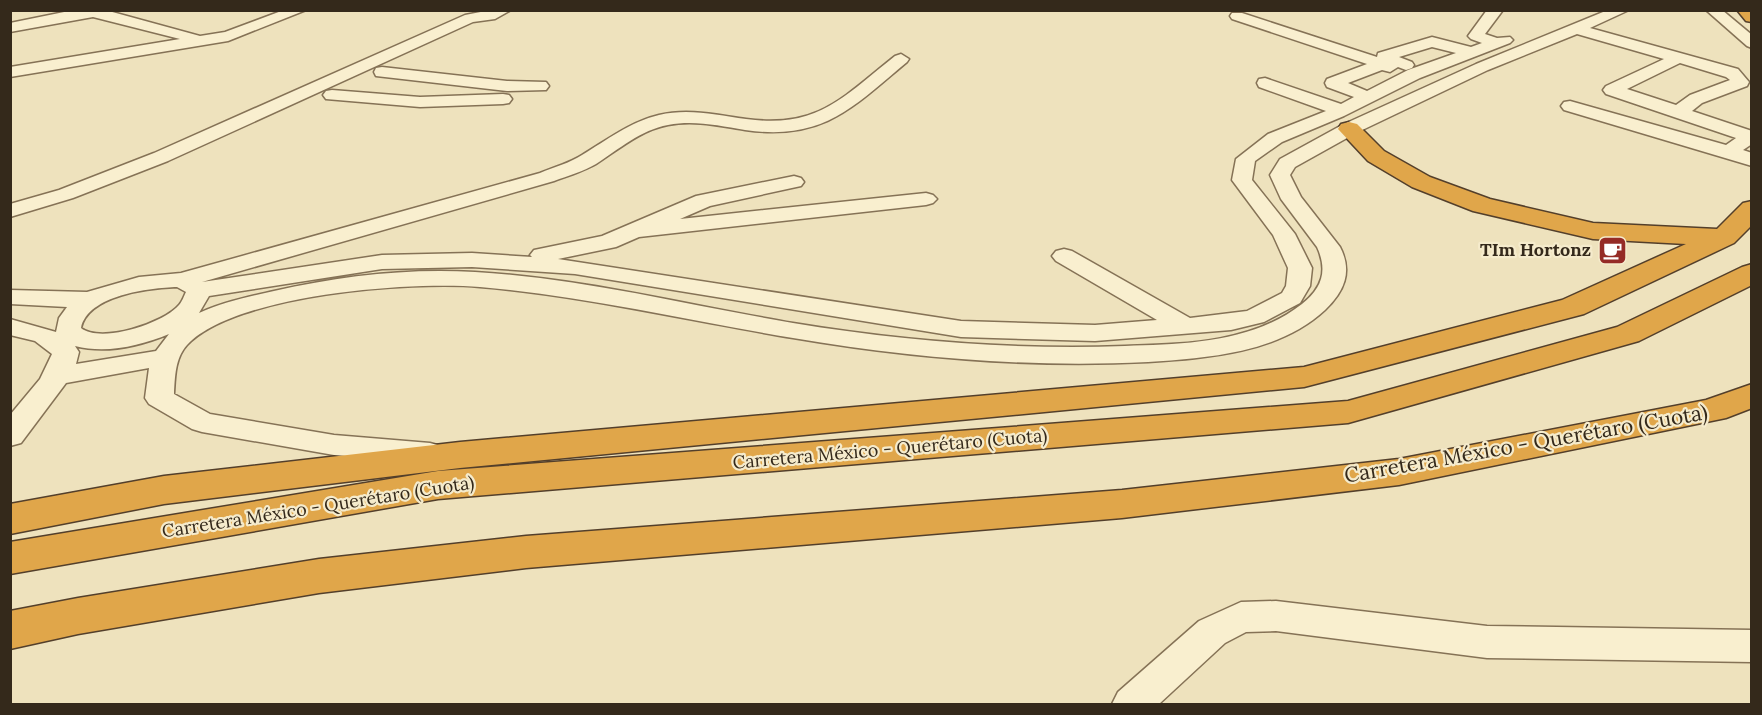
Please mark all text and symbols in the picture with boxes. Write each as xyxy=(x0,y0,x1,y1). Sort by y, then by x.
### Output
cafe icon: TIm Hortonz xyxy=(1596,234,1628,266)
place label: TIm Hortonz xyxy=(1480,238,1591,261)
street label: Carretera México - Querétaro (Cuota) xyxy=(1342,398,1710,489)
street label: Carretera México - Querétaro (Cuota) xyxy=(732,423,1048,474)
street label: Carretera México - Querétaro (Cuota) xyxy=(160,470,476,543)

